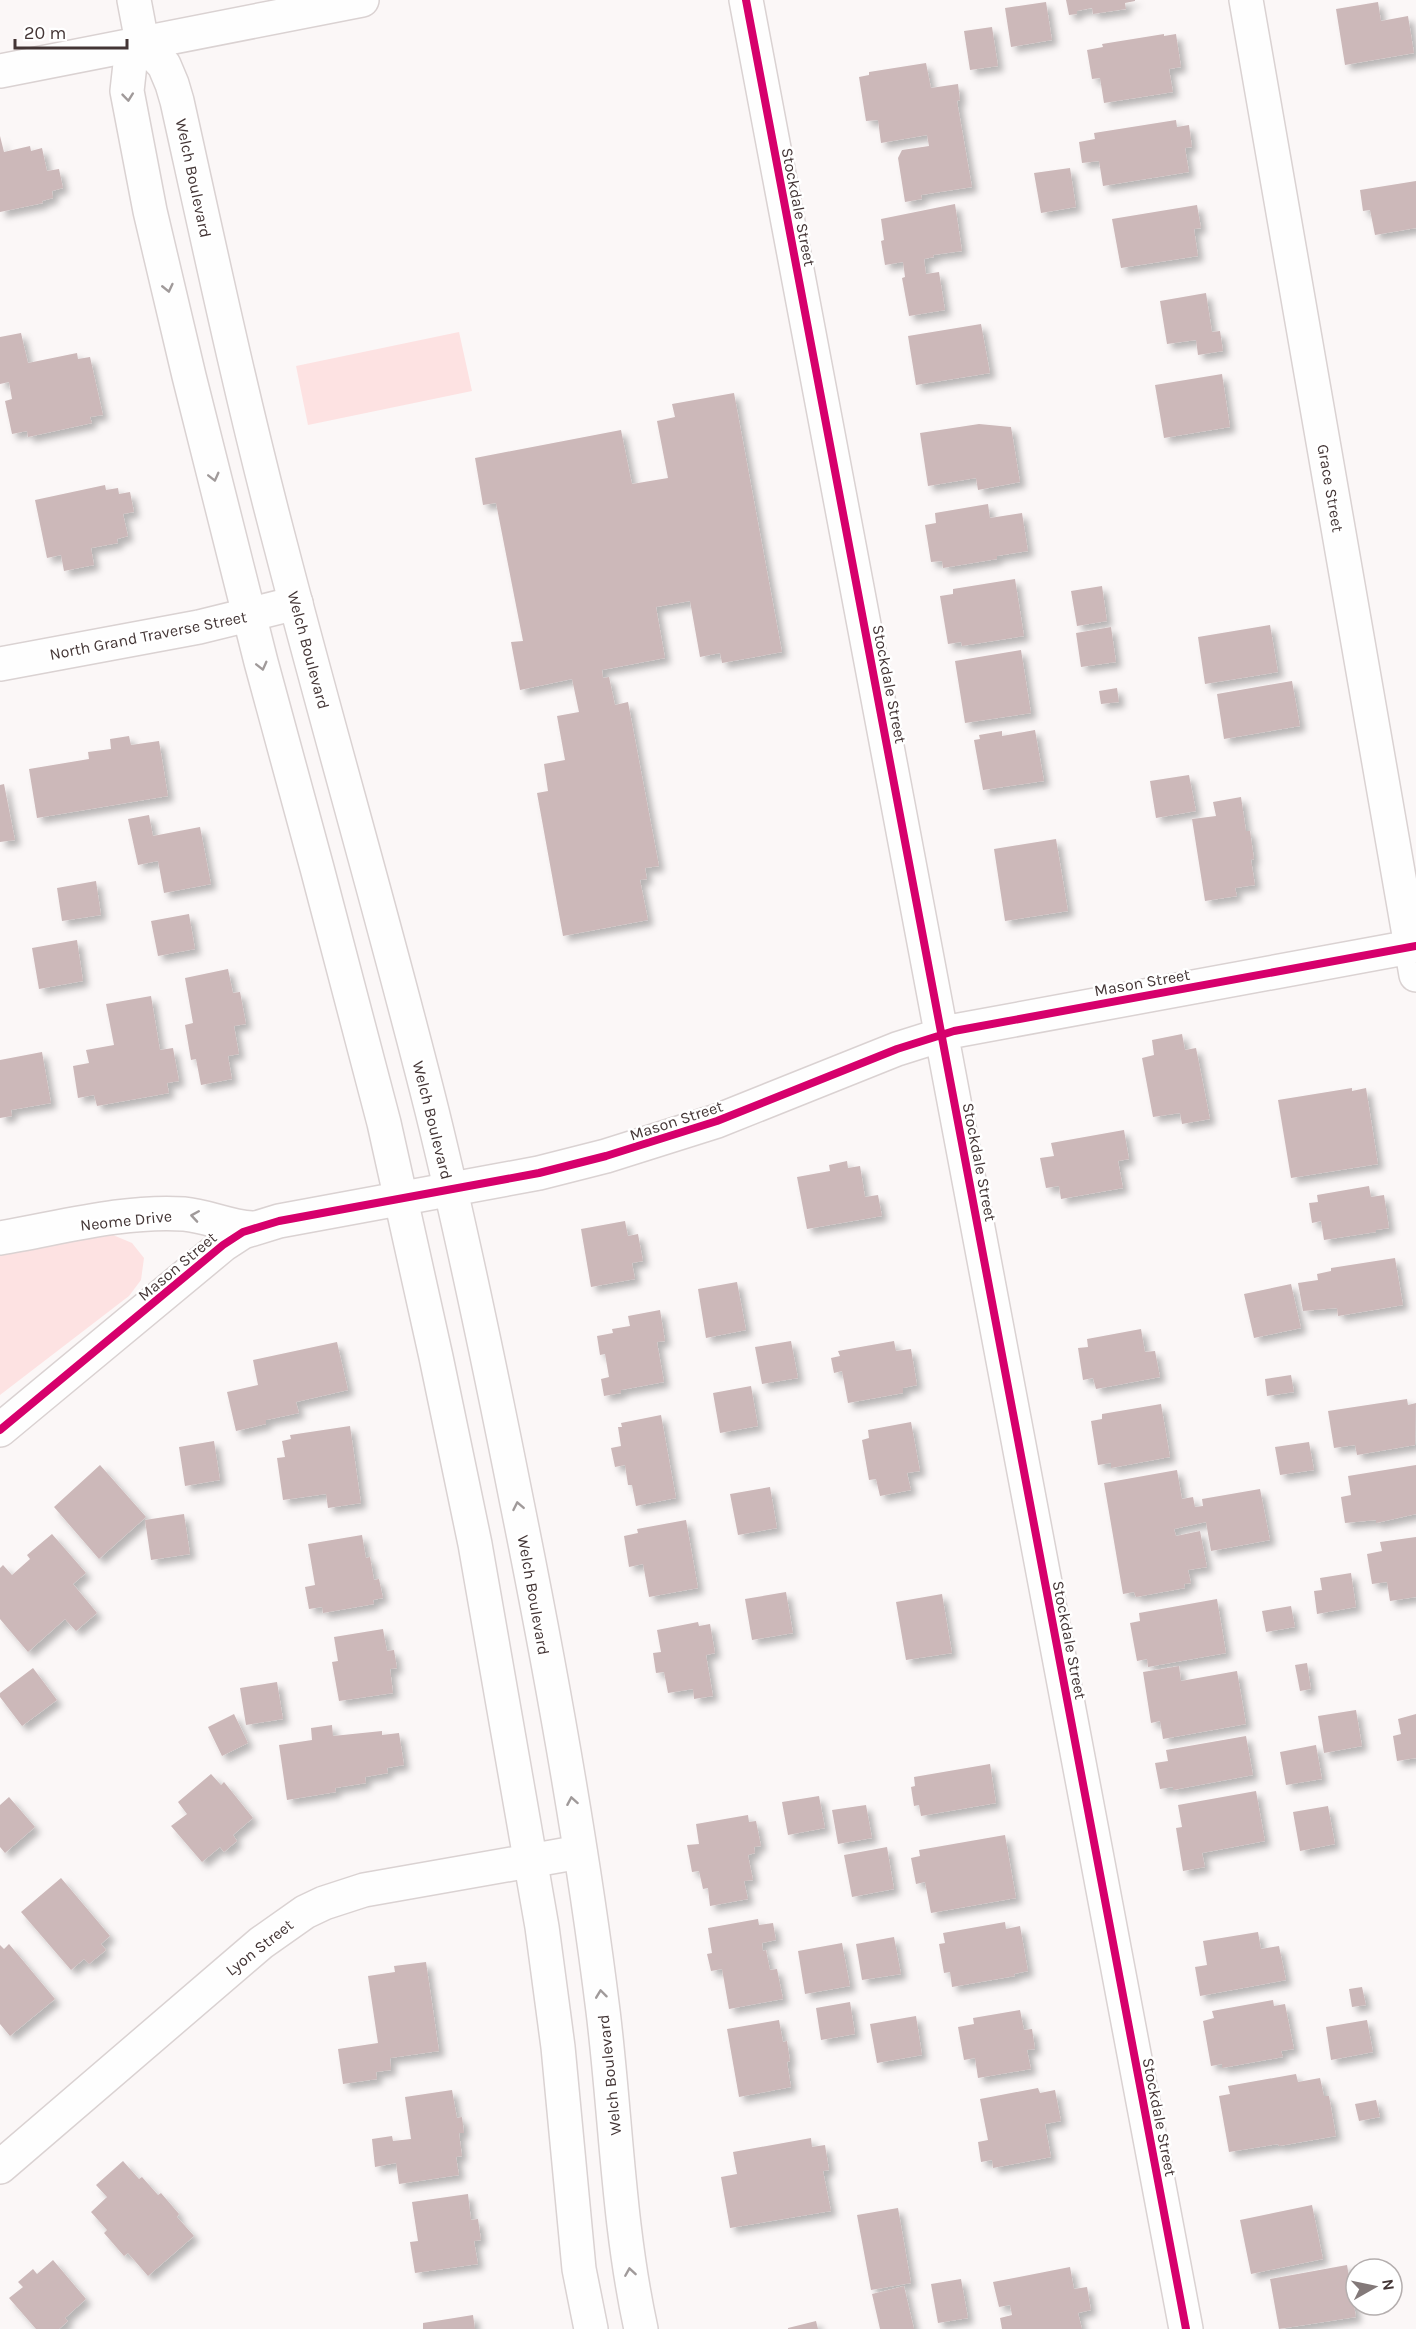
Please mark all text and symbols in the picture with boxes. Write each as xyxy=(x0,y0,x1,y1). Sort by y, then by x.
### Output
scale bar xyxy=(15,12,128,50)
text: 20 m xyxy=(24,22,66,44)
one-way arrow xyxy=(121,93,134,102)
street label: Welch Boulevard xyxy=(172,117,215,239)
street label: Stockdale Street xyxy=(778,146,819,268)
one-way arrow xyxy=(160,283,173,293)
street label: Grace Street xyxy=(1313,443,1348,534)
one-way arrow xyxy=(207,472,219,482)
street label: Welch Boulevard xyxy=(284,589,333,711)
street label: North Grand Traverse Street xyxy=(48,607,248,664)
street label: Stockdale Street xyxy=(869,623,910,745)
one-way arrow xyxy=(254,661,267,671)
street label: Mason Street xyxy=(1093,965,1191,1000)
street label: Welch Boulevard xyxy=(409,1059,456,1181)
street label: Mason Street xyxy=(627,1096,725,1144)
street label: Stockdale Street xyxy=(959,1101,1000,1223)
street label: Neome Drive xyxy=(79,1206,173,1235)
one-way arrow xyxy=(190,1210,200,1223)
street label: Mason Street xyxy=(134,1228,221,1305)
one-way arrow xyxy=(512,1502,525,1512)
street label: Welch Boulevard xyxy=(514,1534,553,1657)
street label: Stockdale Street xyxy=(1049,1579,1090,1701)
one-way arrow xyxy=(566,1797,579,1807)
street label: Lyon Street xyxy=(222,1915,297,1980)
one-way arrow xyxy=(595,1990,607,1999)
street label: Welch Boulevard xyxy=(594,2014,625,2136)
street label: Stockdale Street xyxy=(1139,2056,1180,2178)
north arrow xyxy=(1344,2257,1404,2317)
one-way arrow xyxy=(624,2267,636,2276)
text: N xyxy=(1378,2278,1399,2292)

